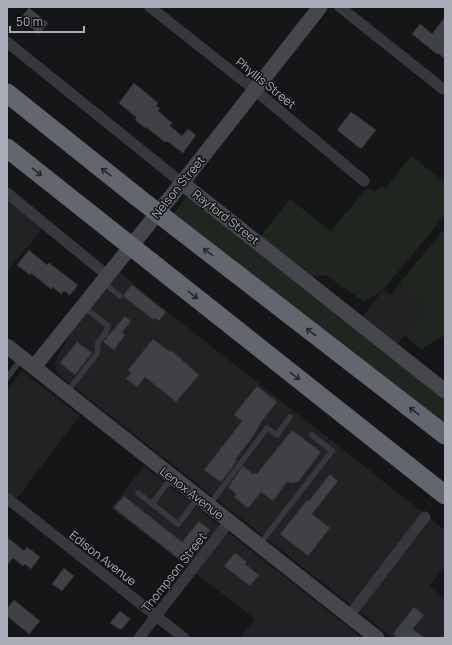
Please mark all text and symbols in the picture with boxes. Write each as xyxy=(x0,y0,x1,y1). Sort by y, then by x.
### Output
scale bar xyxy=(10,8,84,34)
text: 50 m xyxy=(16,13,43,30)
street label: Phyllis Street xyxy=(232,53,300,113)
street label: Nelson Street xyxy=(147,152,209,222)
one-way arrow xyxy=(100,167,111,176)
one-way arrow xyxy=(32,168,43,177)
street label: Rayford Street xyxy=(189,185,263,249)
one-way arrow xyxy=(203,248,214,256)
one-way arrow xyxy=(187,290,198,299)
one-way arrow xyxy=(306,327,317,336)
one-way arrow xyxy=(289,371,300,380)
one-way arrow xyxy=(409,407,420,415)
street label: Lenox Avenue xyxy=(156,463,228,523)
street label: Edison Avenue xyxy=(66,526,140,590)
street label: Thompson Street xyxy=(138,528,211,615)

